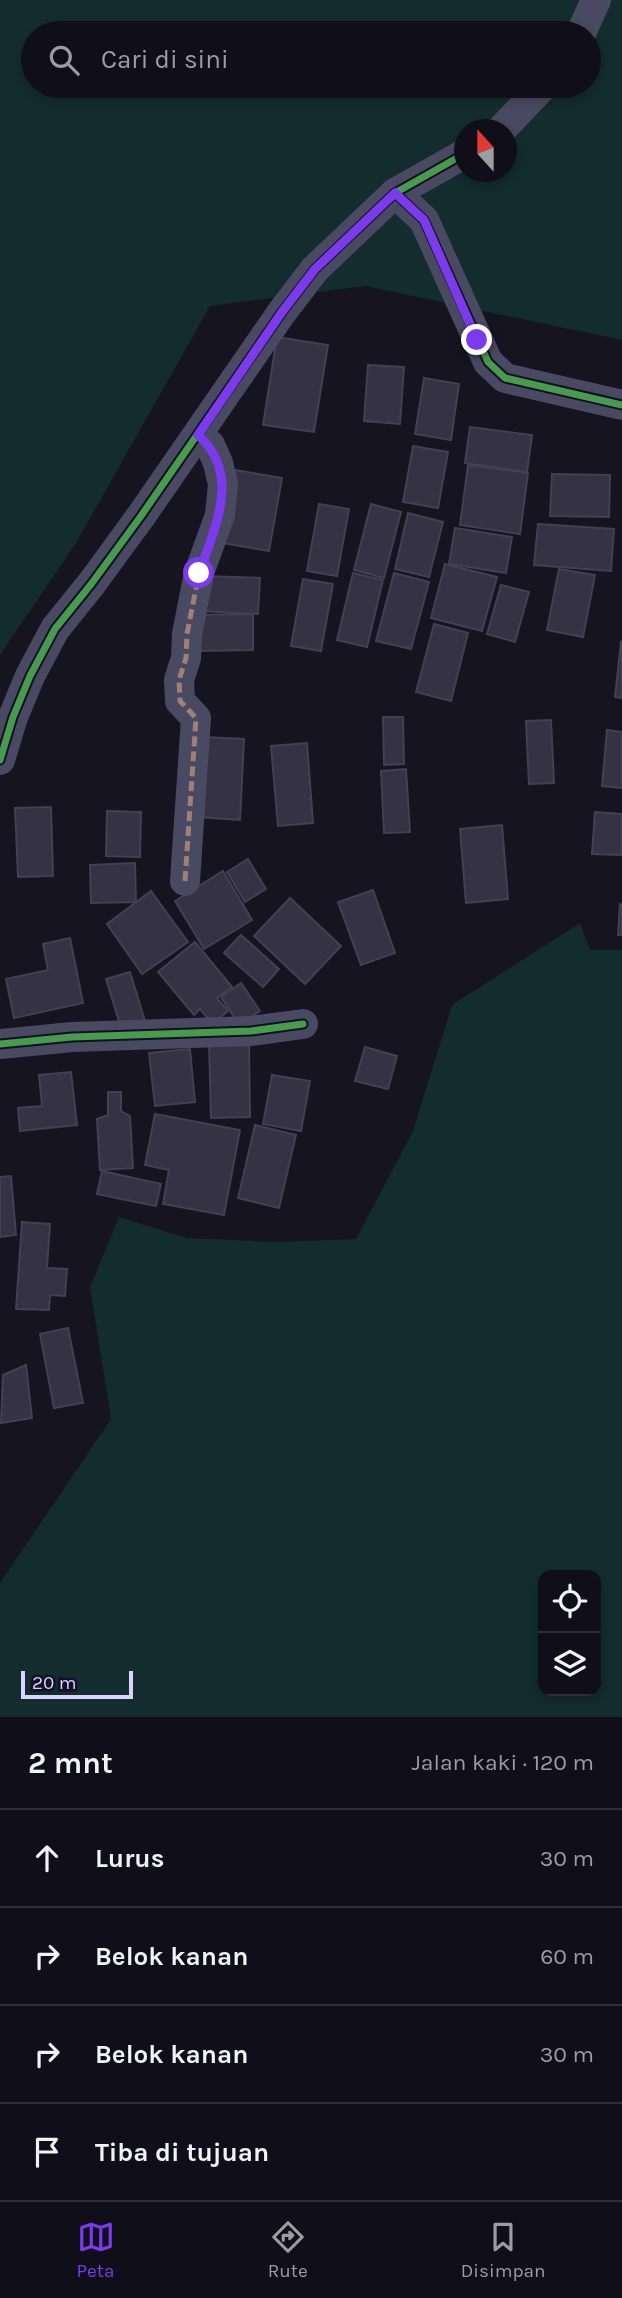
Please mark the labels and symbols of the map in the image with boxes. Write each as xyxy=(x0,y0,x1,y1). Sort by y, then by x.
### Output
north arrow xyxy=(454,119,517,182)
route end xyxy=(461,324,492,355)
route start xyxy=(183,557,214,588)
scale bar xyxy=(21,1668,133,1700)

